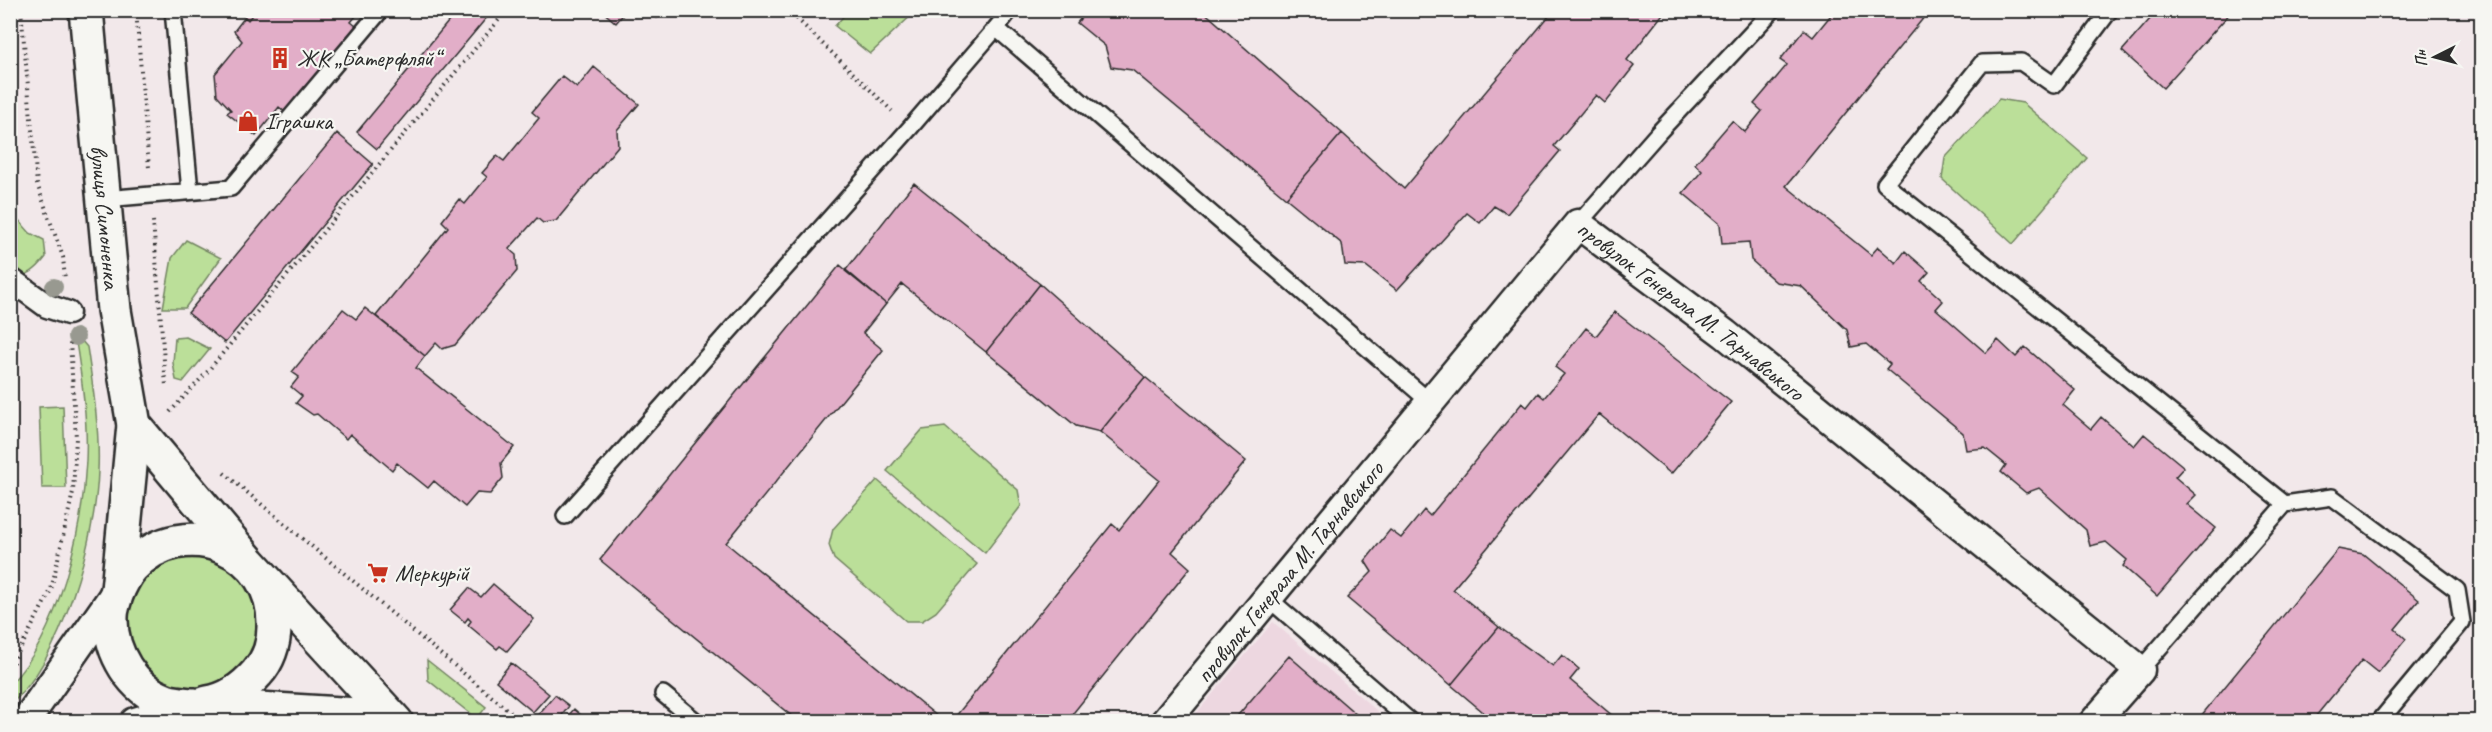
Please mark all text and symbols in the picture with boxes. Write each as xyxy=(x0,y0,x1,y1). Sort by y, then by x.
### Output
north arrow xyxy=(2405,27,2465,87)
place label: ЖК „Батерфляй“ xyxy=(297,43,445,73)
building icon: ЖК „Батерфляй“ xyxy=(268,46,292,70)
text: Пн xyxy=(2410,48,2432,68)
place label: Іграшка xyxy=(265,106,334,136)
shop icon: Іграшка xyxy=(236,109,260,133)
street label: вулиця Симоненка xyxy=(84,144,127,292)
street label: провулок Генерала М. Тарнавського xyxy=(1571,213,1812,408)
street label: провулок Генерала М. Тарнавського xyxy=(1189,454,1391,689)
place label: Меркурій xyxy=(395,558,471,588)
supermarket icon: Меркурій xyxy=(366,561,390,585)

